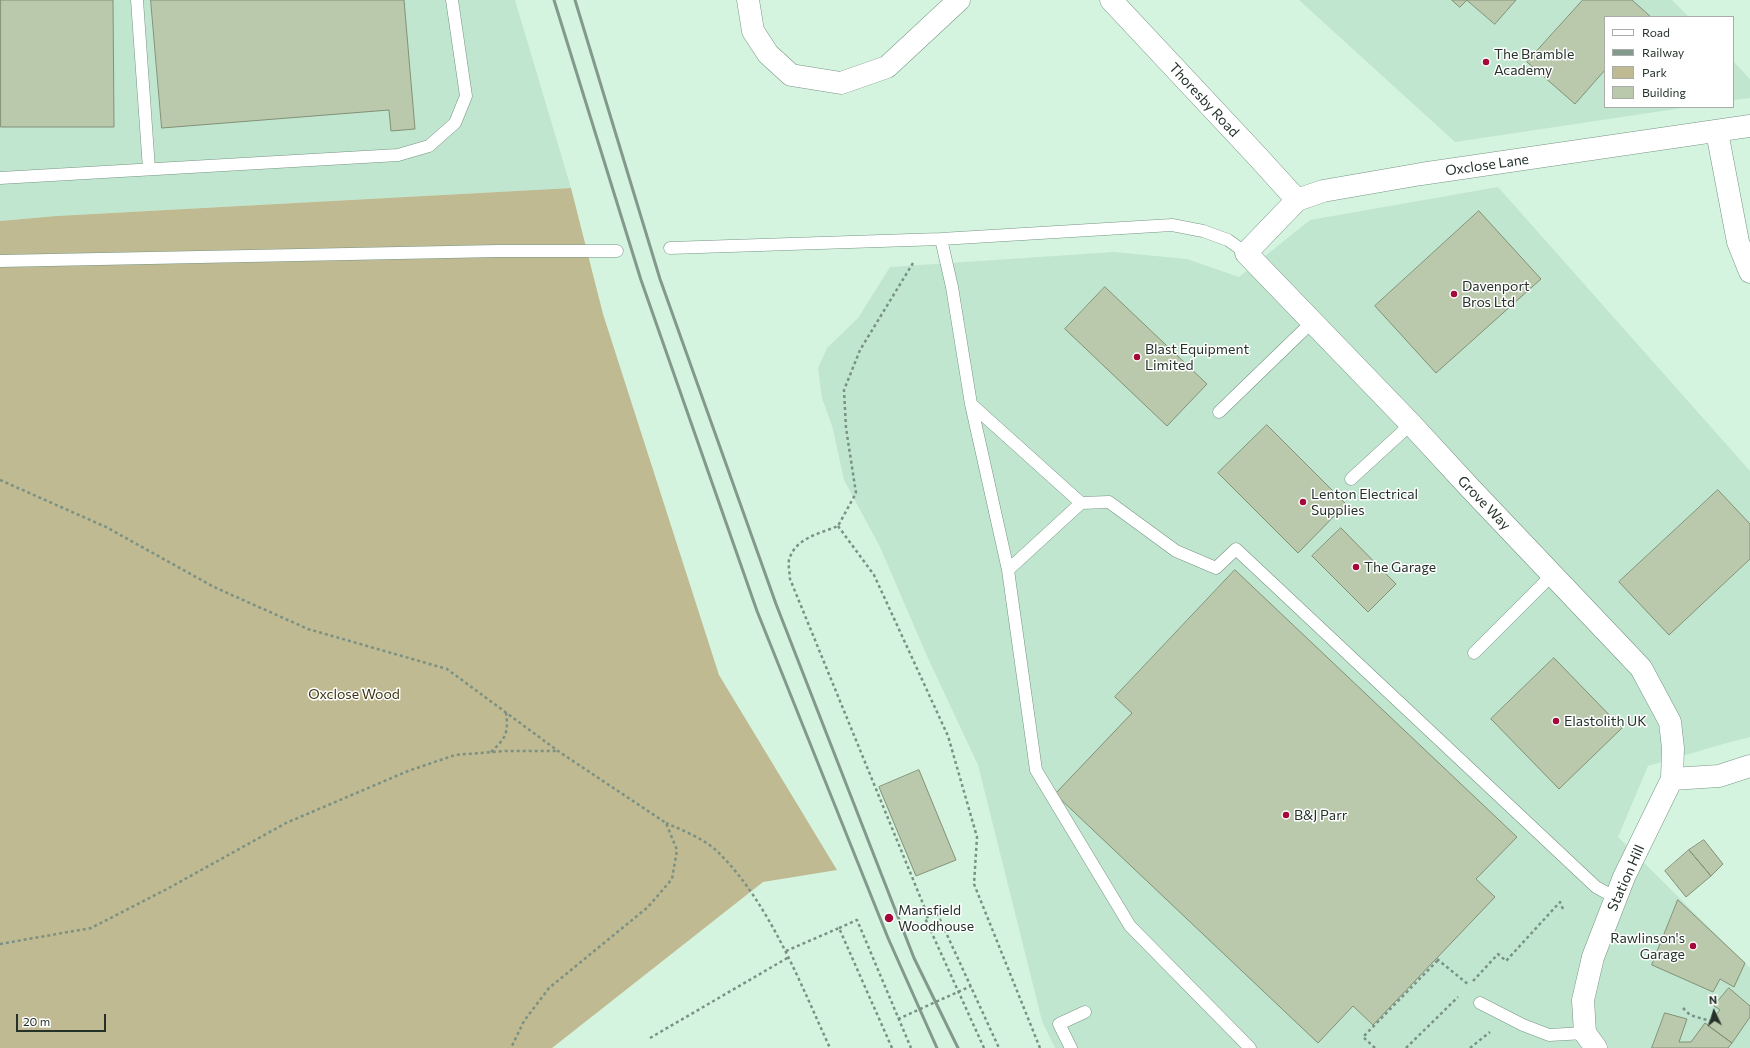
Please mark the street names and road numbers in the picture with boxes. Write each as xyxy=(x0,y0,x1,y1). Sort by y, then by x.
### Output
street label: Thoresby Road xyxy=(1165,59,1243,141)
street label: Oxclose Lane xyxy=(1444,151,1530,179)
street label: Grove Way xyxy=(1454,472,1514,534)
street label: Station Hill xyxy=(1604,842,1648,914)

